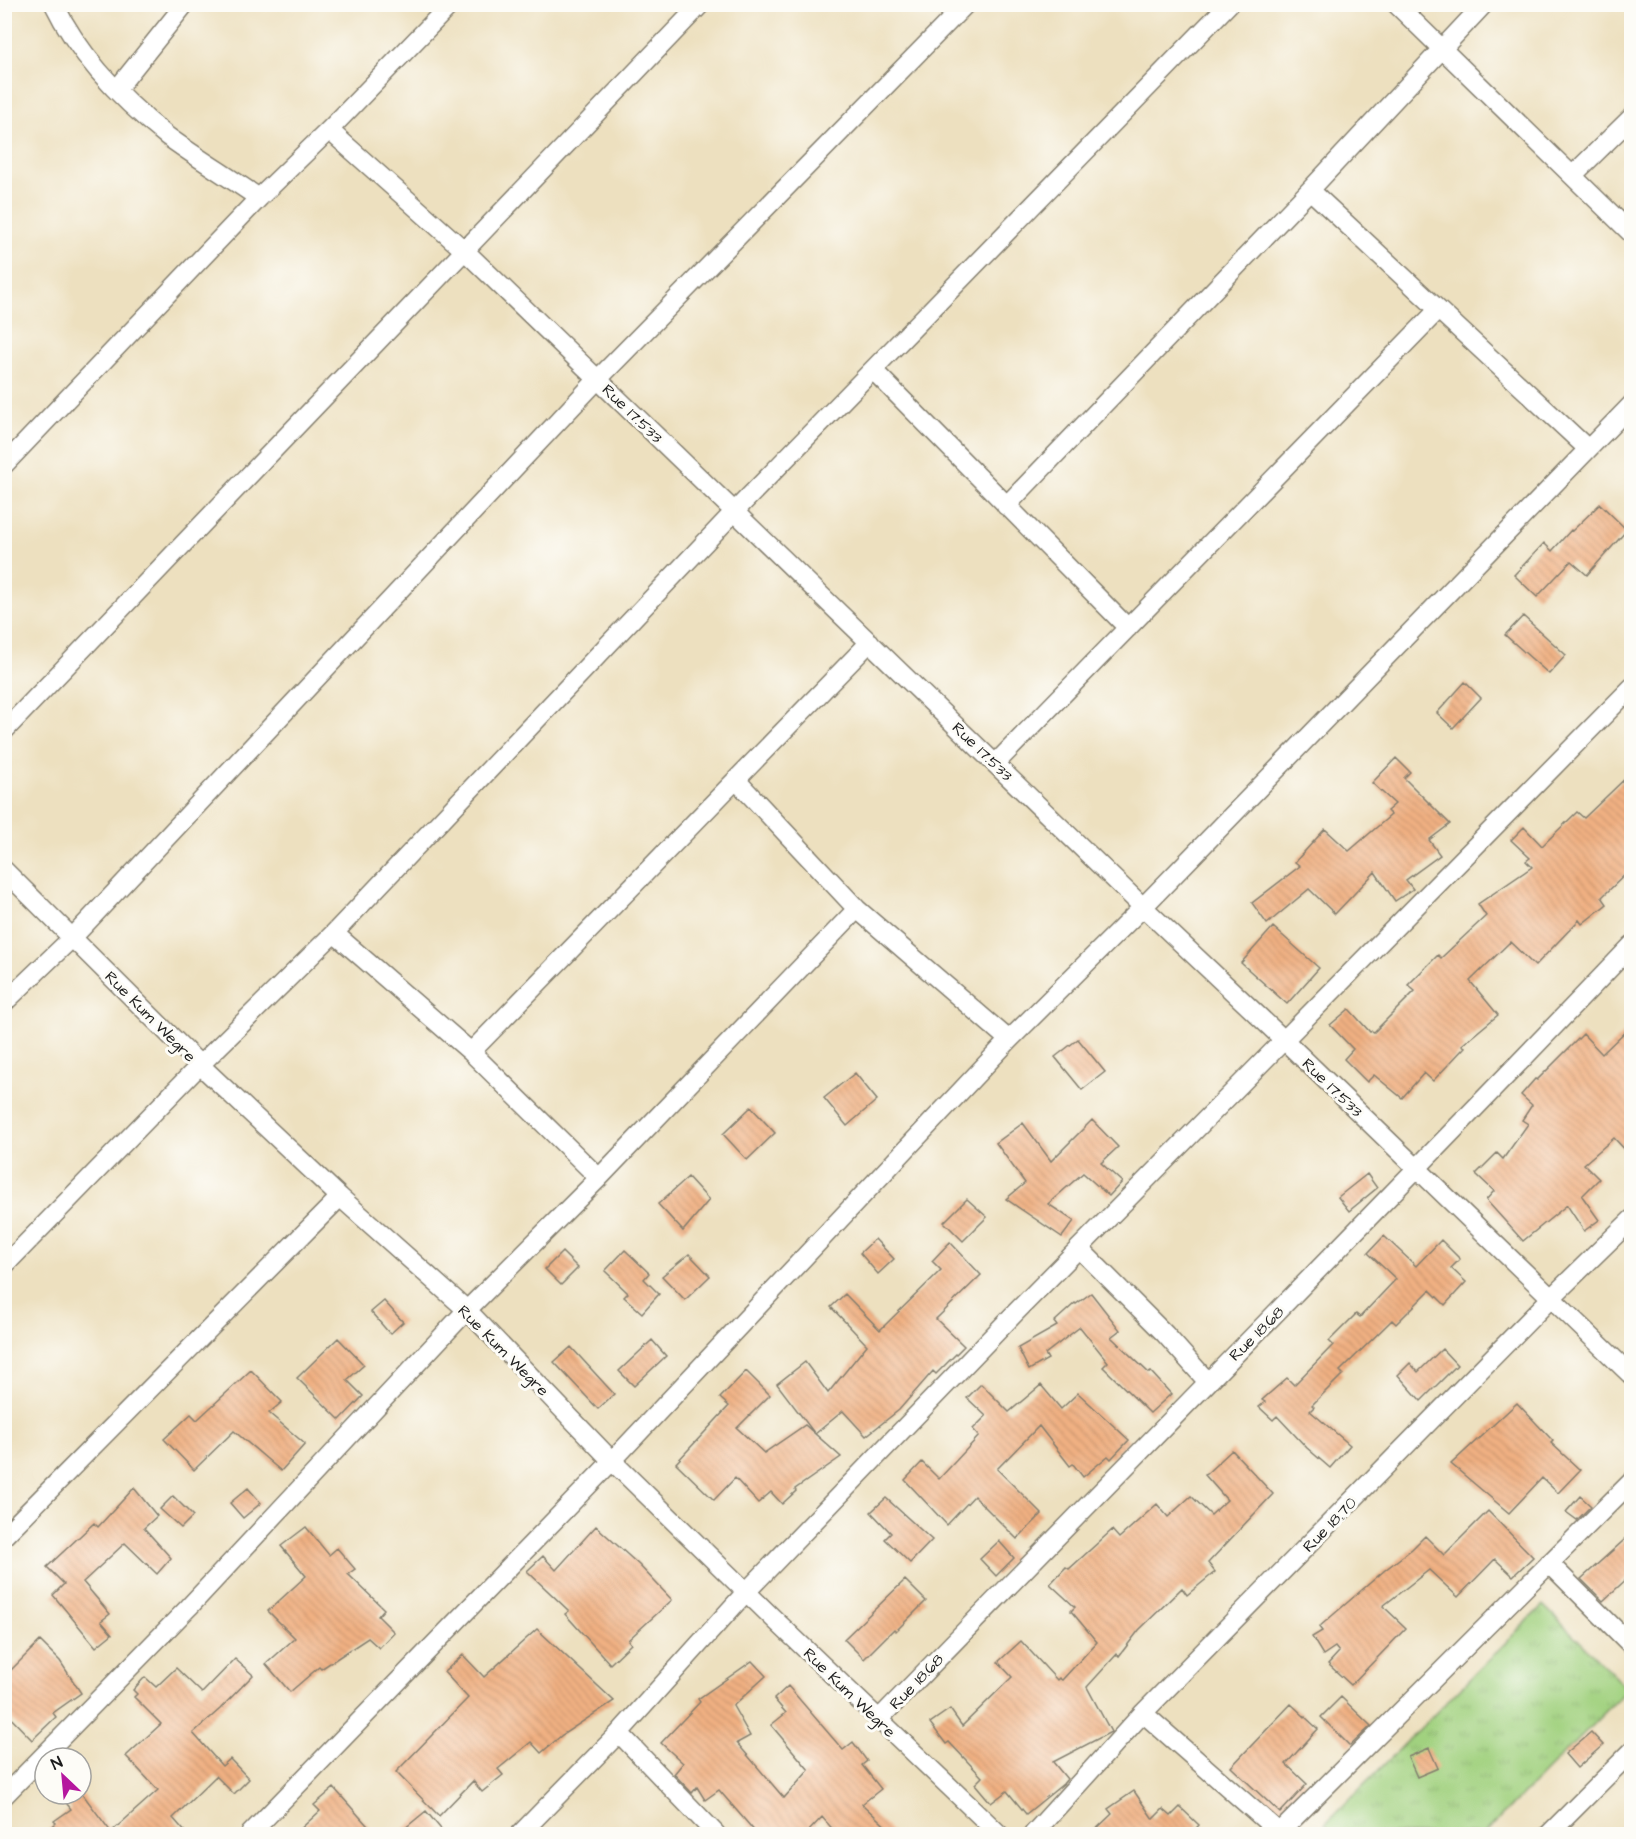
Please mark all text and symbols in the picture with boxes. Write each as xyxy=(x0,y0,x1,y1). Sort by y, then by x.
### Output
street label: Rue 17.533 xyxy=(597,379,667,448)
street label: Rue 17.533 xyxy=(947,717,1017,786)
street label: Rue Kum Wegre xyxy=(99,966,201,1068)
street label: Rue 17.533 xyxy=(1297,1053,1367,1122)
street label: Rue Kum Wegre xyxy=(452,1300,554,1402)
street label: Rue 18.68 xyxy=(1224,1301,1289,1366)
street label: Rue 18.70 xyxy=(1298,1492,1362,1557)
street label: Rue Kum Wegre xyxy=(798,1643,901,1744)
street label: Rue 18.68 xyxy=(885,1649,949,1714)
north arrow xyxy=(33,1746,93,1806)
text: N xyxy=(48,1751,66,1776)

